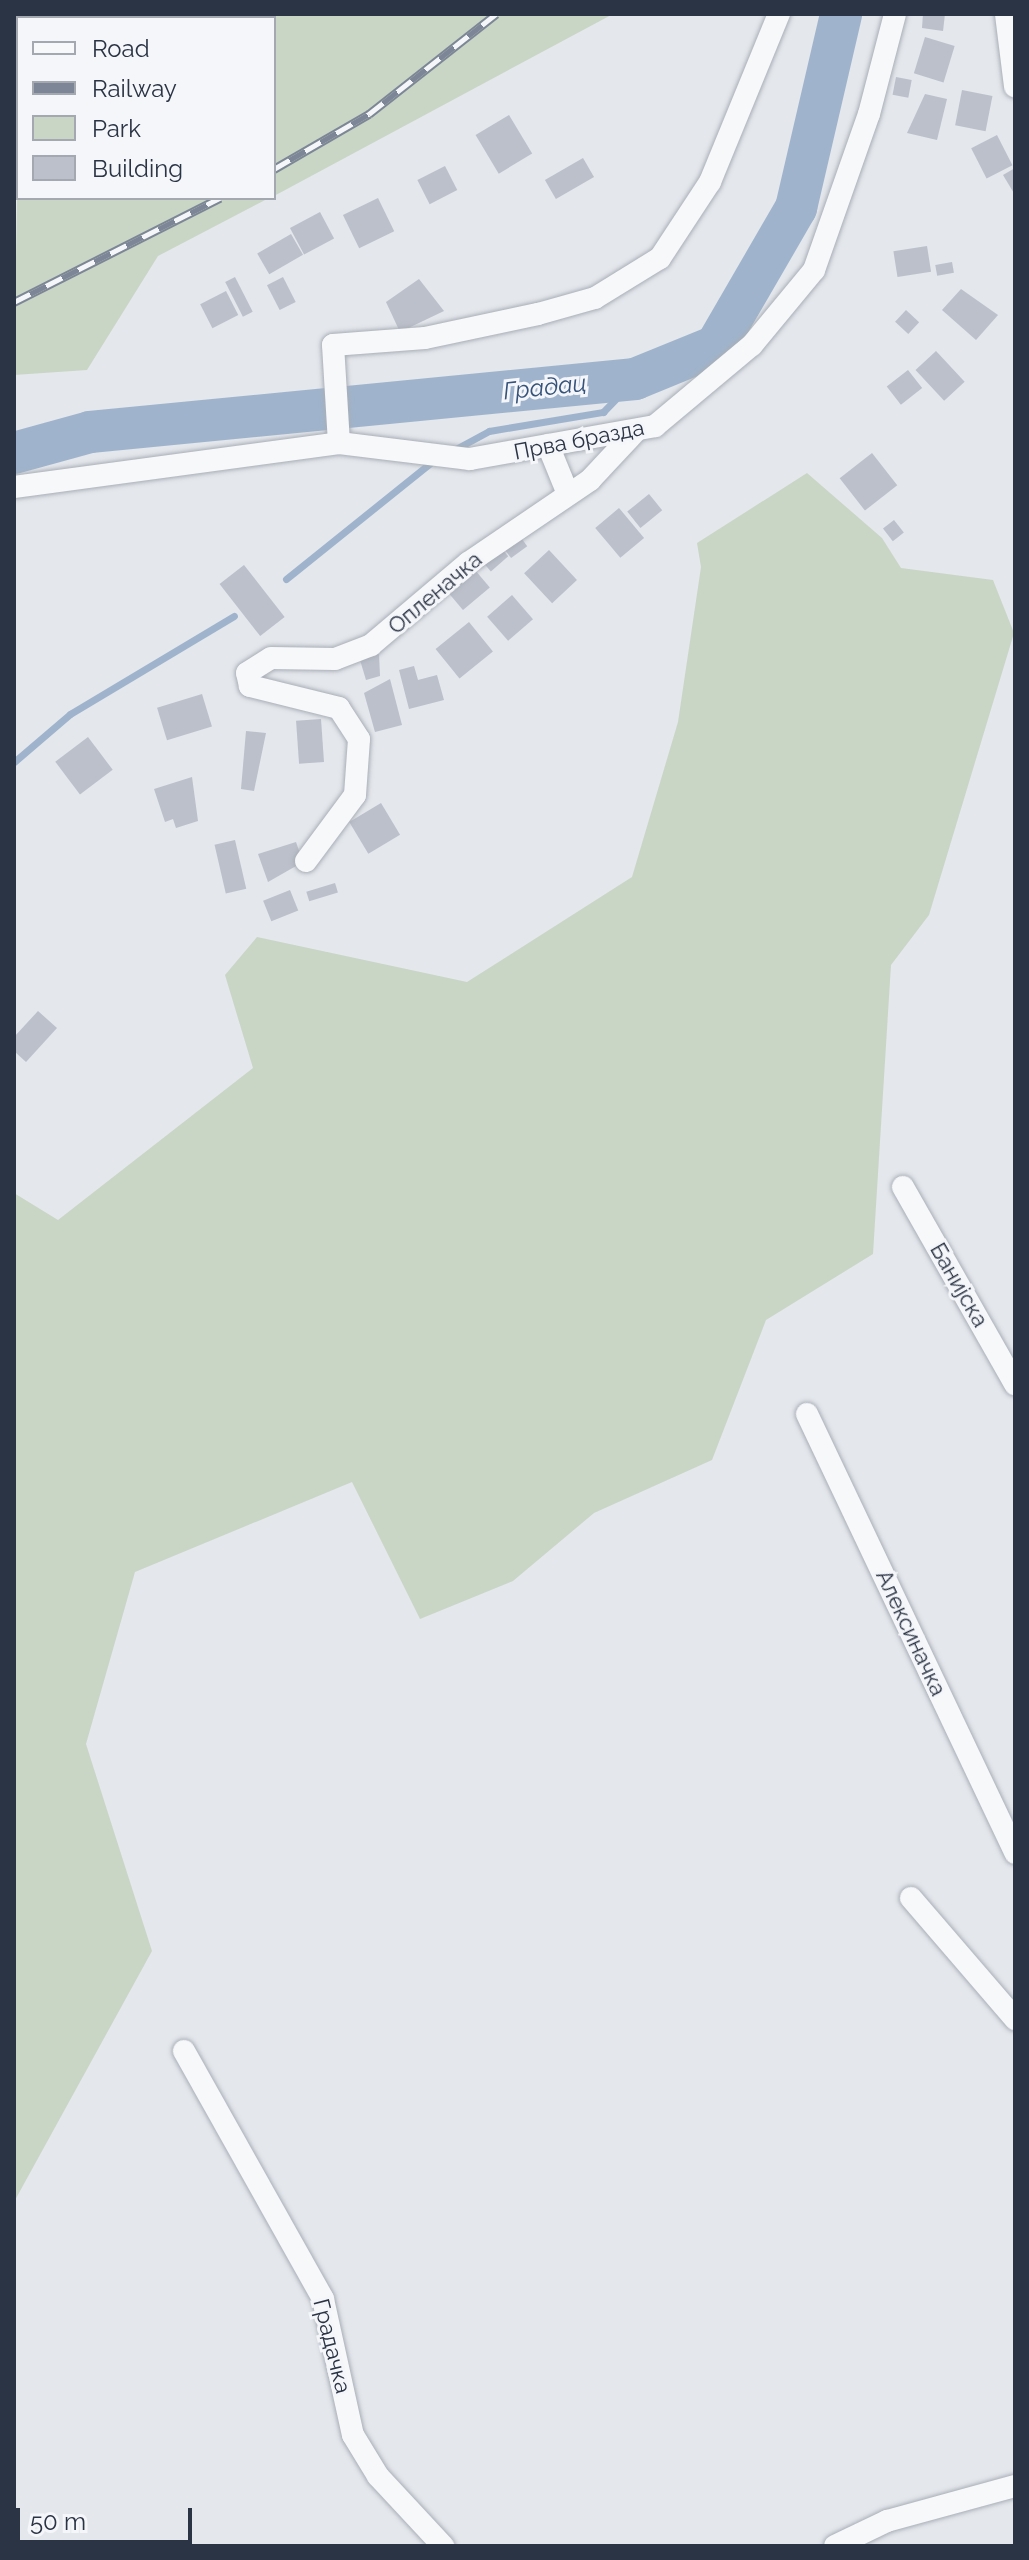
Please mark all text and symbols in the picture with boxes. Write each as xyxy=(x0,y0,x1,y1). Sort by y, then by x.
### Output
legend xyxy=(16,16,276,200)
text: Road xyxy=(92,34,150,63)
text: Railway xyxy=(92,74,177,103)
text: Park xyxy=(92,114,141,143)
text: Building xyxy=(92,154,183,183)
water label: Градац xyxy=(502,368,588,406)
street label: Прва бразда xyxy=(511,414,647,466)
street label: Опленачка xyxy=(383,546,487,640)
street label: Банијска xyxy=(924,1238,994,1332)
street label: Алексиначка xyxy=(870,1566,952,1700)
street label: Градачка xyxy=(308,2296,356,2396)
scale bar xyxy=(20,2492,196,2542)
text: 50 m xyxy=(30,2507,86,2536)

